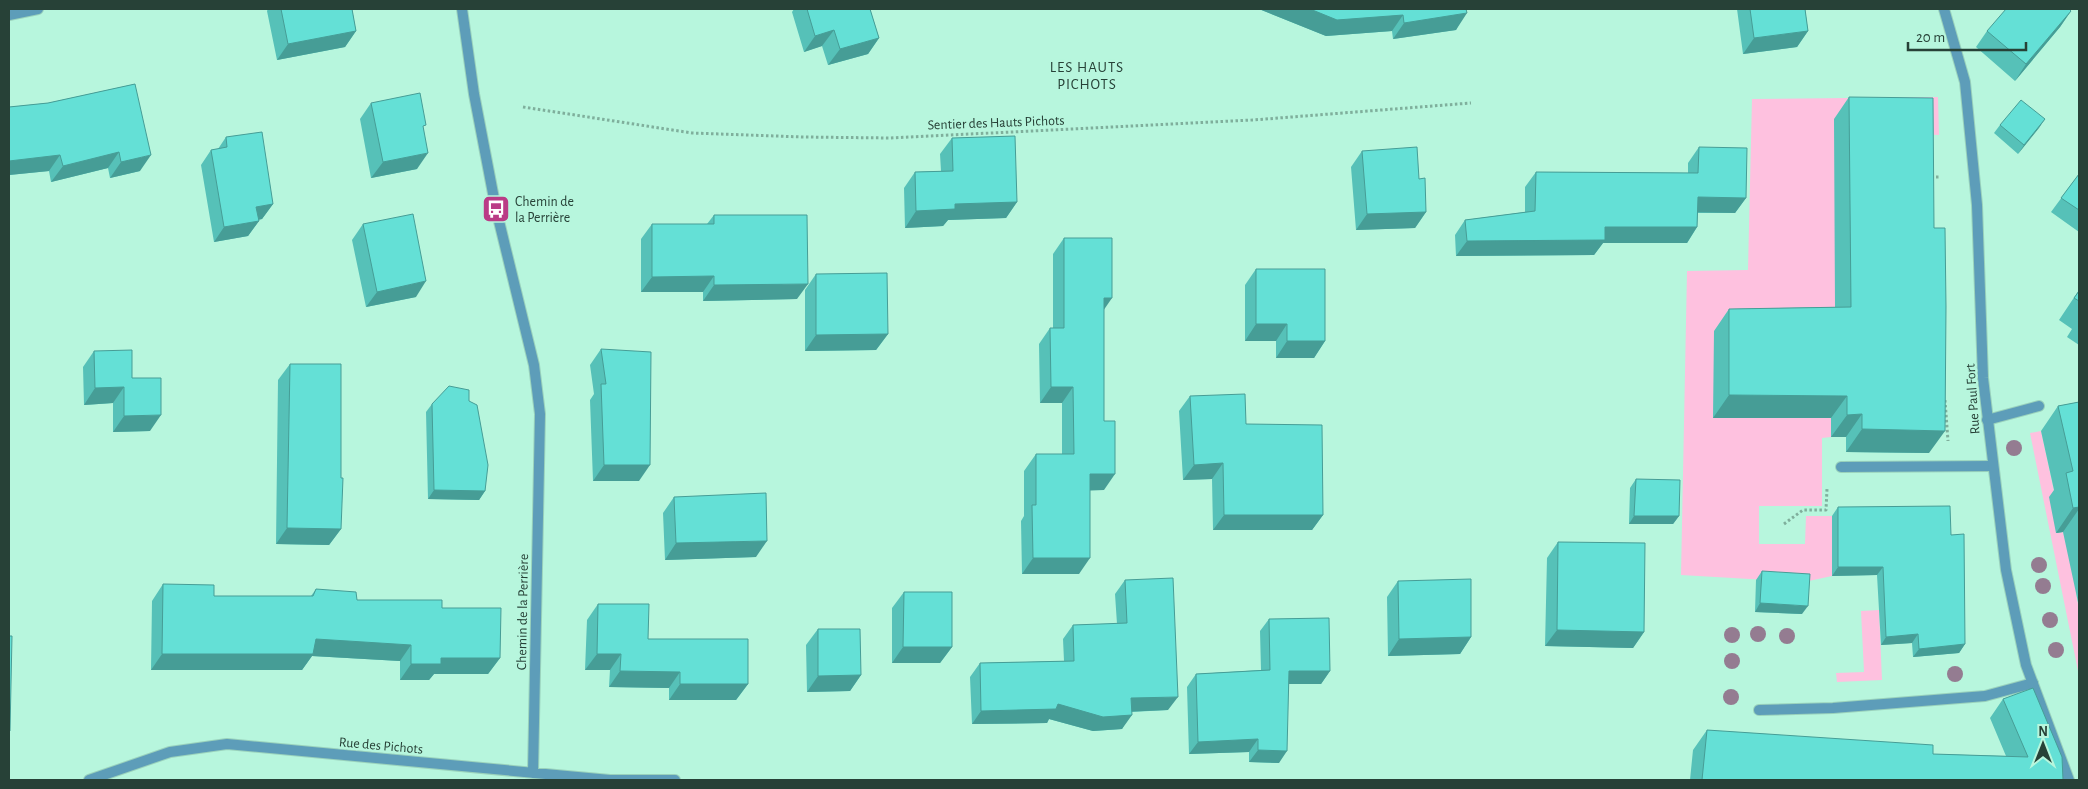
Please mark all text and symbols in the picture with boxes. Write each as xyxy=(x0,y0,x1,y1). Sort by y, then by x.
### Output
scale bar xyxy=(1908,20,2026,52)
text: 20 m xyxy=(1916,30,1945,45)
district label: LES HAUTS PICHOTS xyxy=(1050,60,1124,92)
street label: Sentier des Hauts Pichots xyxy=(927,114,1065,132)
bus stop icon: Chemin de la Perrière xyxy=(481,194,511,224)
place label: Chemin de la Perrière xyxy=(515,195,574,225)
street label: Rue Paul Fort xyxy=(1964,363,1982,435)
street label: Chemin de la Perrière xyxy=(515,554,531,670)
north arrow xyxy=(2018,719,2068,769)
text: N xyxy=(2038,725,2048,739)
street label: Rue des Pichots xyxy=(338,735,424,757)

